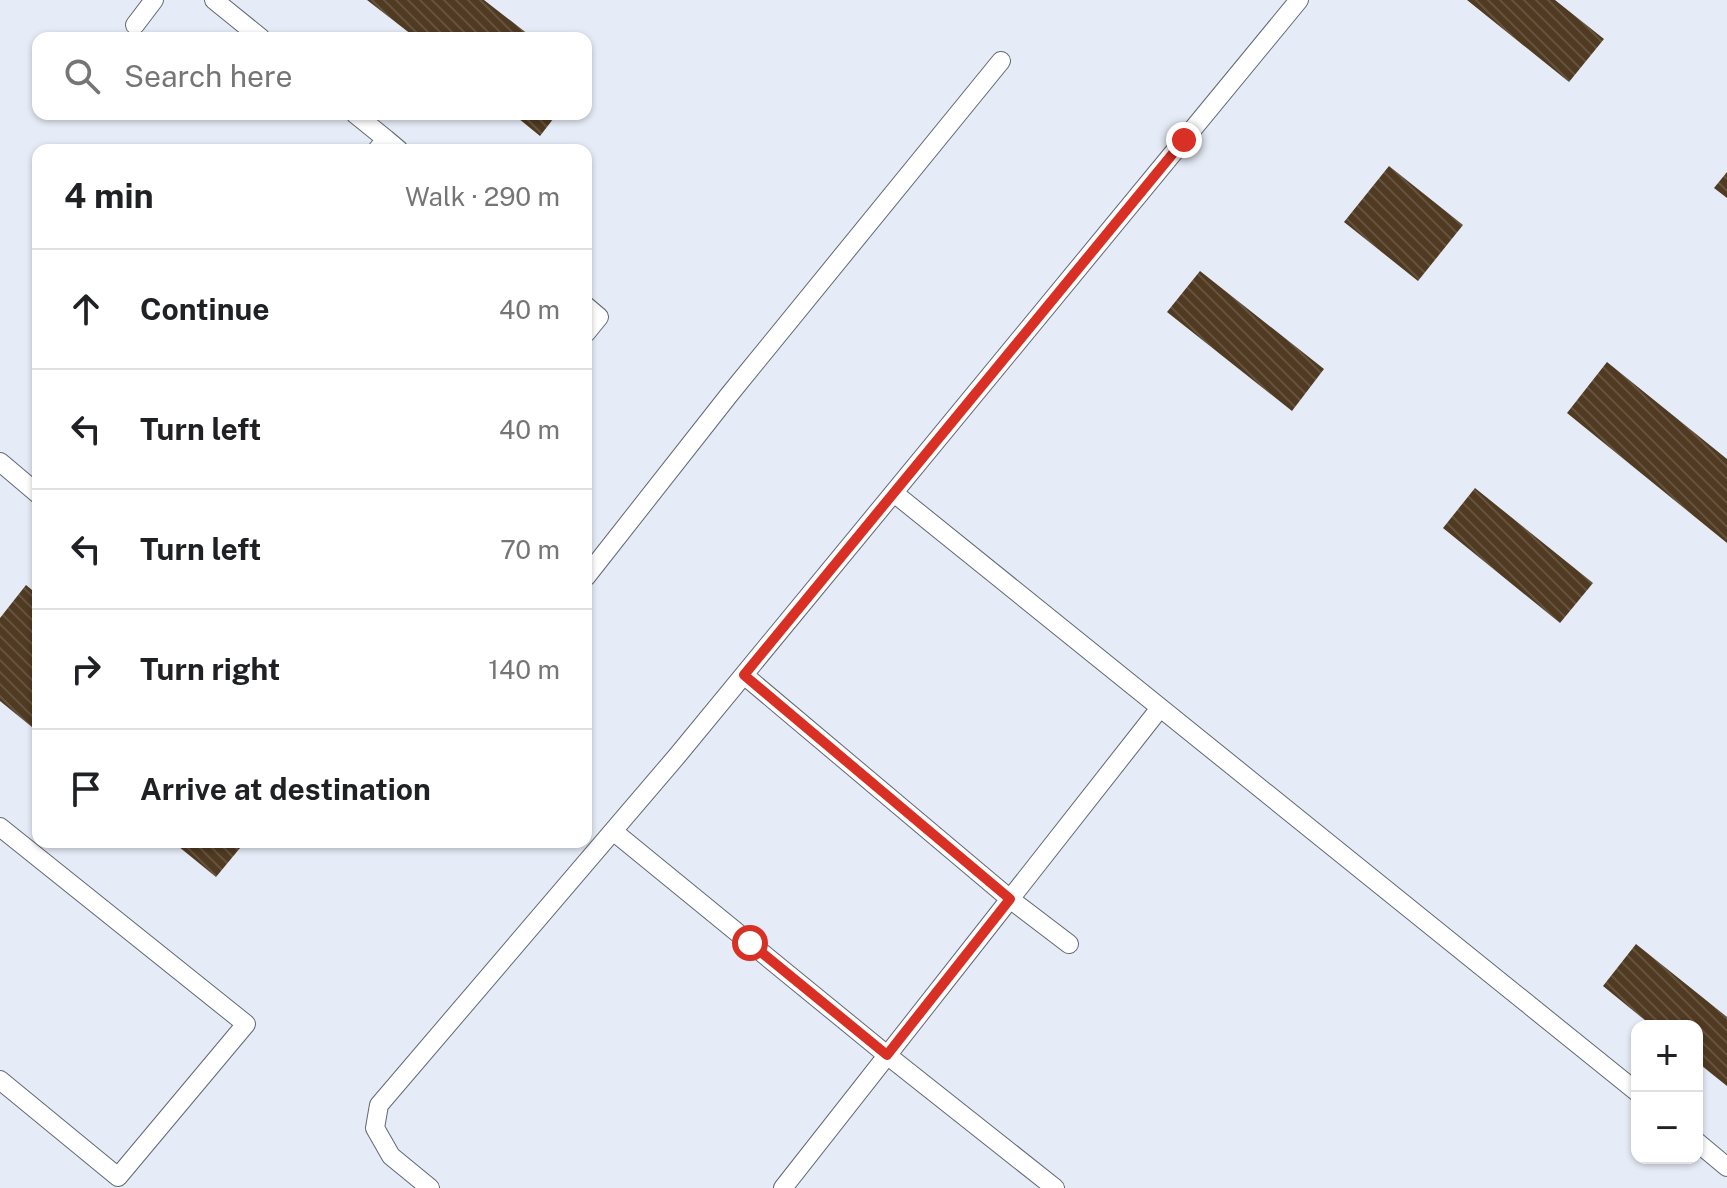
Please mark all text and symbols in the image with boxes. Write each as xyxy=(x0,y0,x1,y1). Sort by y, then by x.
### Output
search box xyxy=(32,32,592,120)
icon: search xyxy=(60,54,104,98)
text: Search here xyxy=(124,58,292,94)
route end xyxy=(1166,122,1202,158)
text: 4 min xyxy=(64,176,154,216)
text: Walk · 290 m xyxy=(405,181,560,212)
icon: ahead xyxy=(64,287,108,331)
text: Continue xyxy=(140,291,270,327)
text: 40 m xyxy=(499,294,560,325)
icon: left xyxy=(64,407,108,451)
text: Turn left xyxy=(140,411,261,447)
text: 40 m xyxy=(499,414,560,445)
icon: left xyxy=(64,527,108,571)
text: Turn left xyxy=(140,531,261,567)
text: 70 m xyxy=(500,534,560,565)
icon: right xyxy=(64,647,108,691)
text: Turn right xyxy=(140,651,280,687)
text: 140 m xyxy=(488,654,560,685)
icon: arrive xyxy=(64,767,108,811)
text: Arrive at destination xyxy=(140,771,431,807)
route start xyxy=(732,925,768,961)
map controls xyxy=(1631,1020,1703,1164)
button: + xyxy=(1631,1020,1703,1092)
button: − xyxy=(1631,1092,1703,1164)

